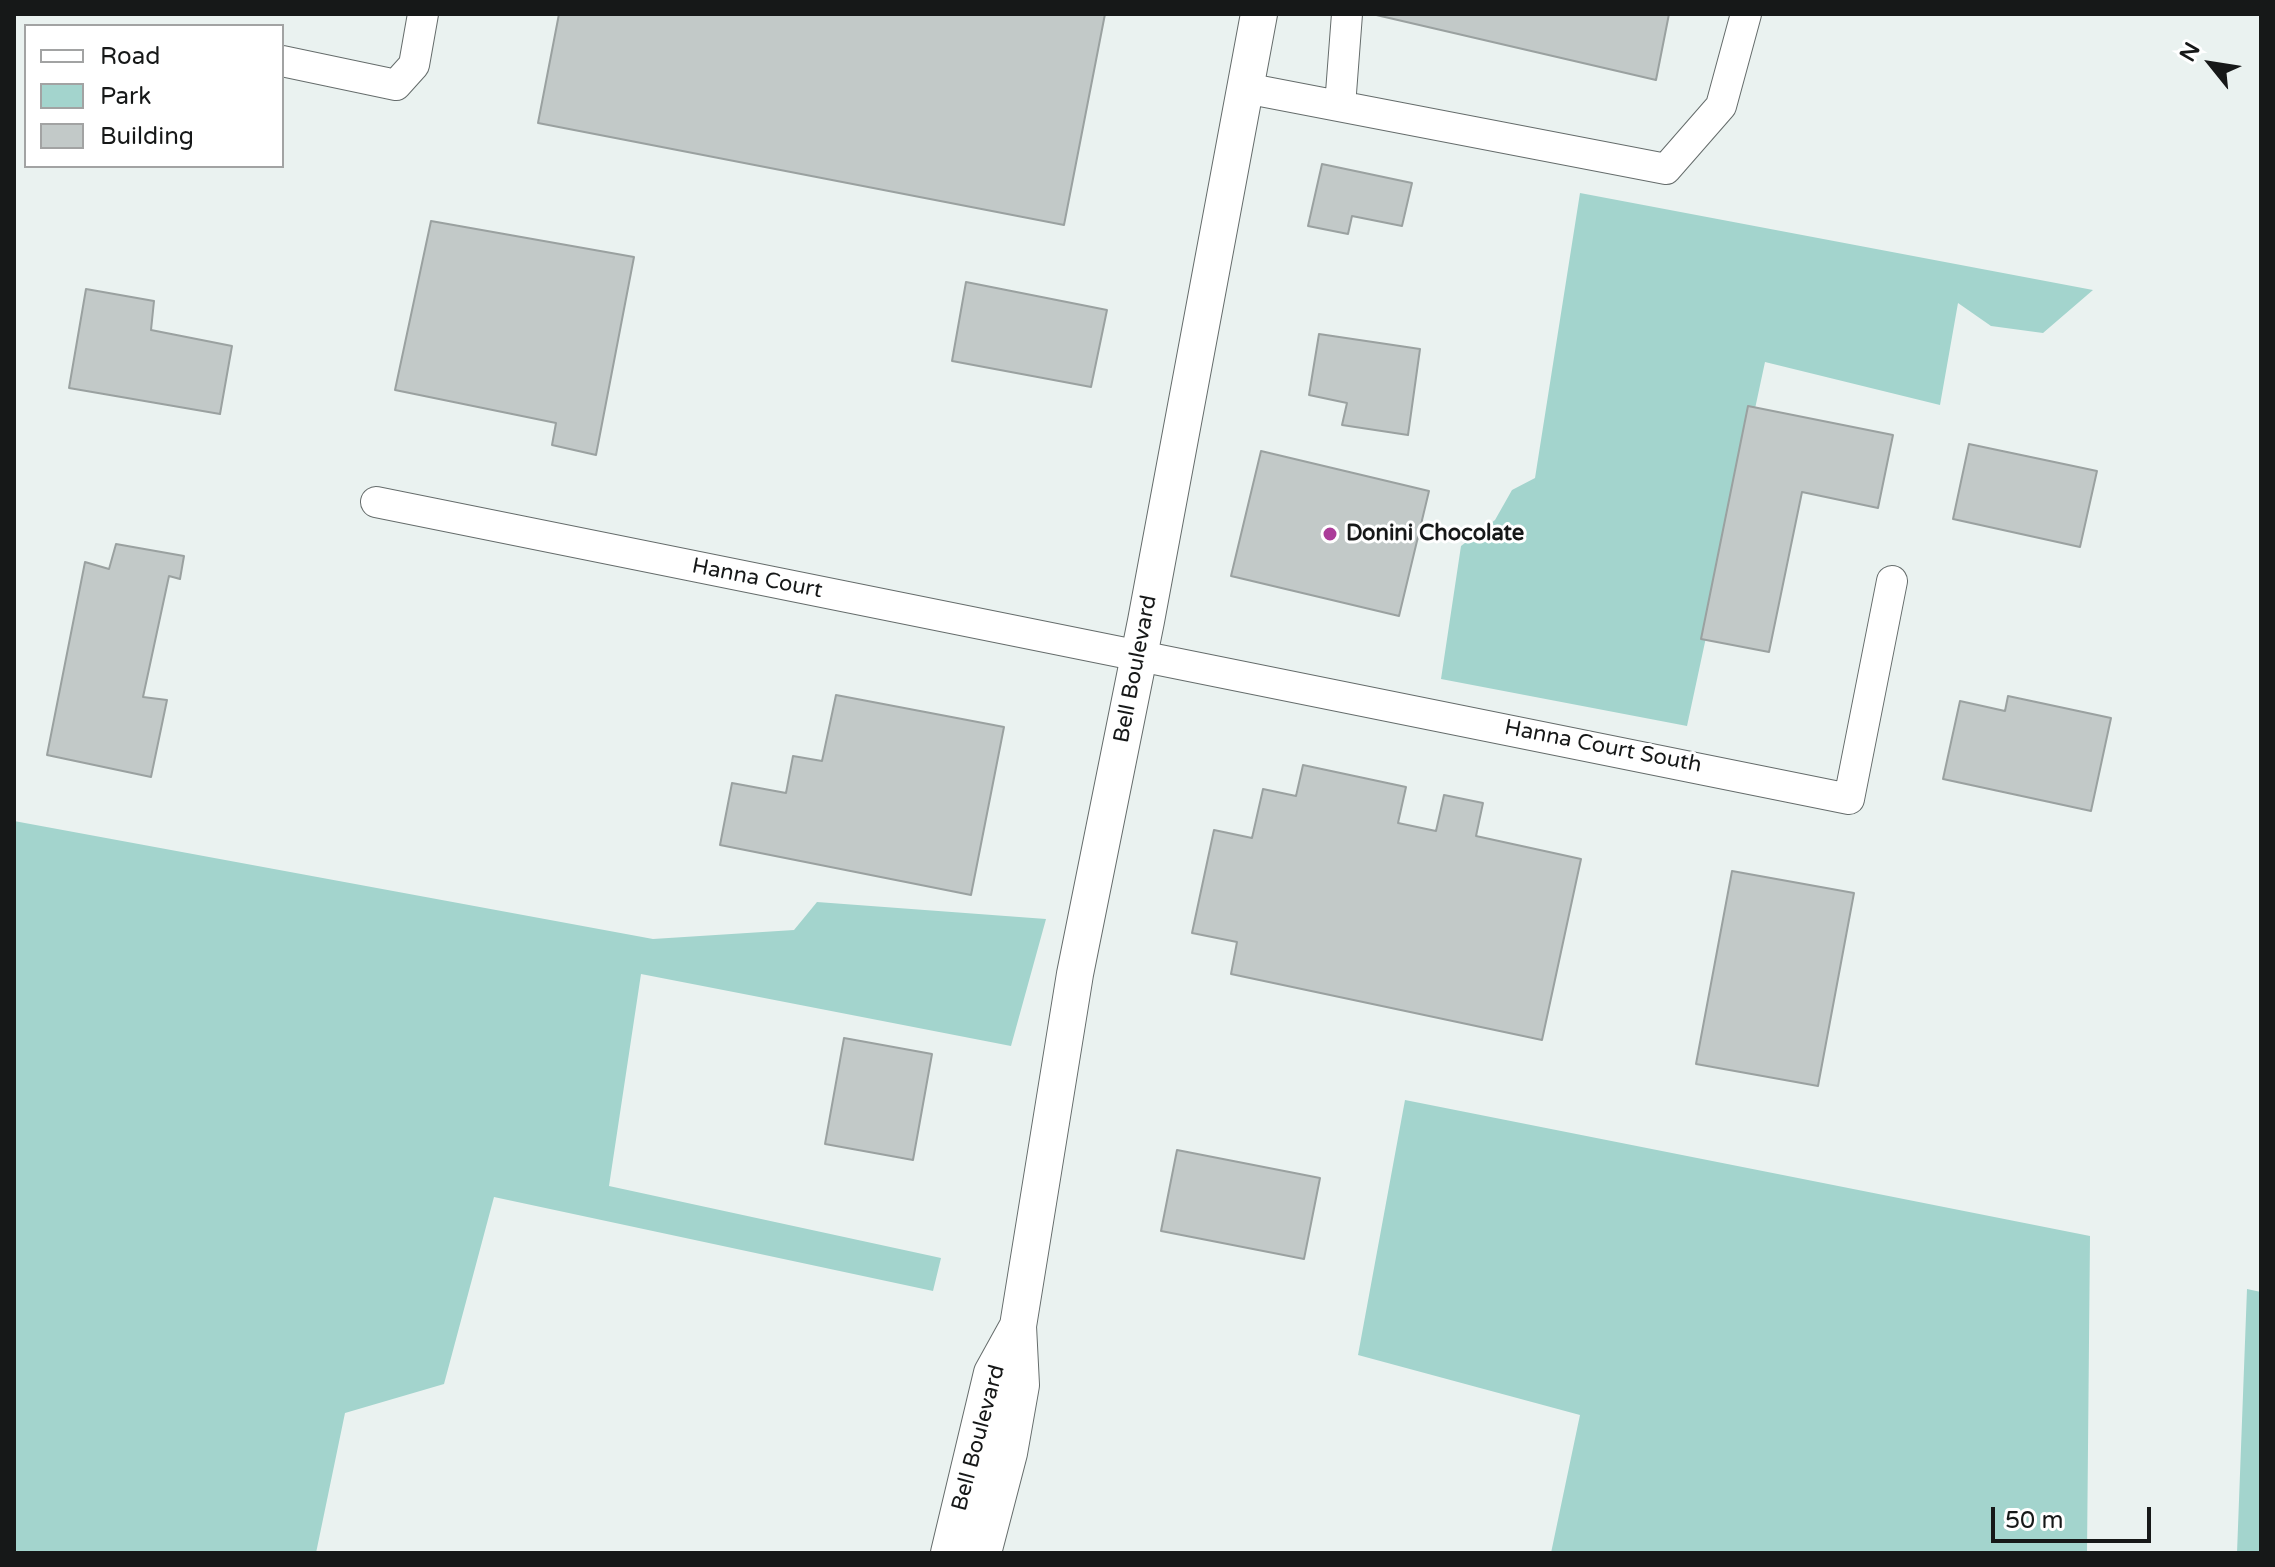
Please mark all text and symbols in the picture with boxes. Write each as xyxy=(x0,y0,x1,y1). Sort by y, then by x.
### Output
legend xyxy=(24,24,284,168)
north arrow xyxy=(2171,24,2251,104)
text: N xyxy=(2175,38,2206,66)
text: Road xyxy=(100,42,160,71)
text: Park xyxy=(100,82,151,111)
text: Building xyxy=(100,122,194,151)
place label: Donini Chocolate xyxy=(1346,521,1524,547)
marker: Donini Chocolate xyxy=(1321,525,1339,543)
street label: Hanna Court xyxy=(689,553,825,605)
street label: Bell Boulevard xyxy=(1109,593,1163,745)
street label: Hanna Court South xyxy=(1502,715,1704,779)
street label: Bell Boulevard xyxy=(947,1362,1011,1514)
scale bar xyxy=(1995,1491,2155,1541)
text: 50 m xyxy=(2005,1506,2063,1535)

